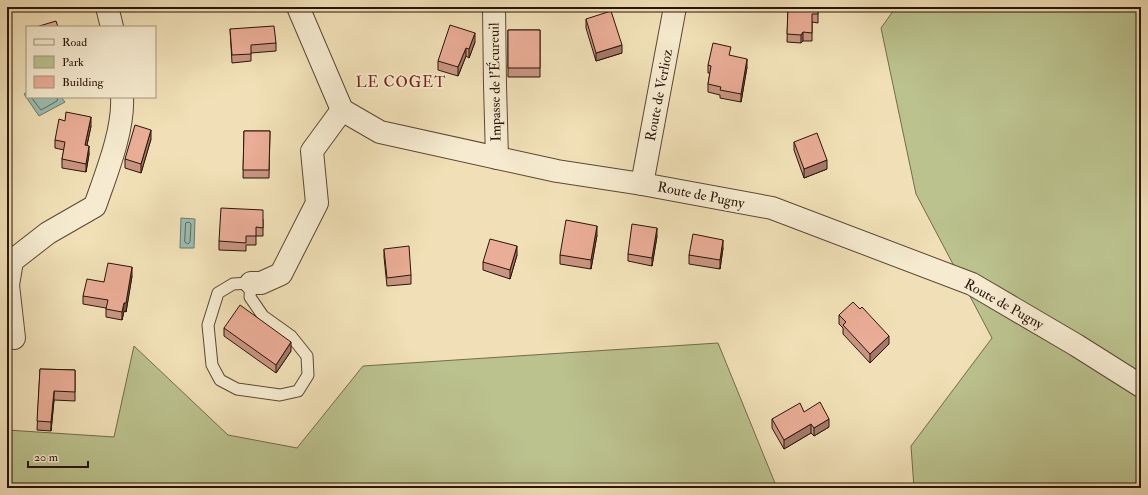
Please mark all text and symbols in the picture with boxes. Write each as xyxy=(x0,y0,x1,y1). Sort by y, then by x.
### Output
street label: Impasse de l'Écureuil xyxy=(485,22,506,142)
legend xyxy=(26,26,156,98)
text: Road xyxy=(62,35,87,50)
street label: Route de Verlioz xyxy=(642,47,676,142)
text: Park xyxy=(62,55,84,70)
district label: LE COGET xyxy=(356,73,446,92)
text: Building xyxy=(62,75,105,90)
street label: Route de Pugny xyxy=(656,178,747,213)
street label: Route de Pugny xyxy=(961,275,1048,334)
scale bar xyxy=(28,443,88,469)
text: 20 m xyxy=(34,450,59,465)

